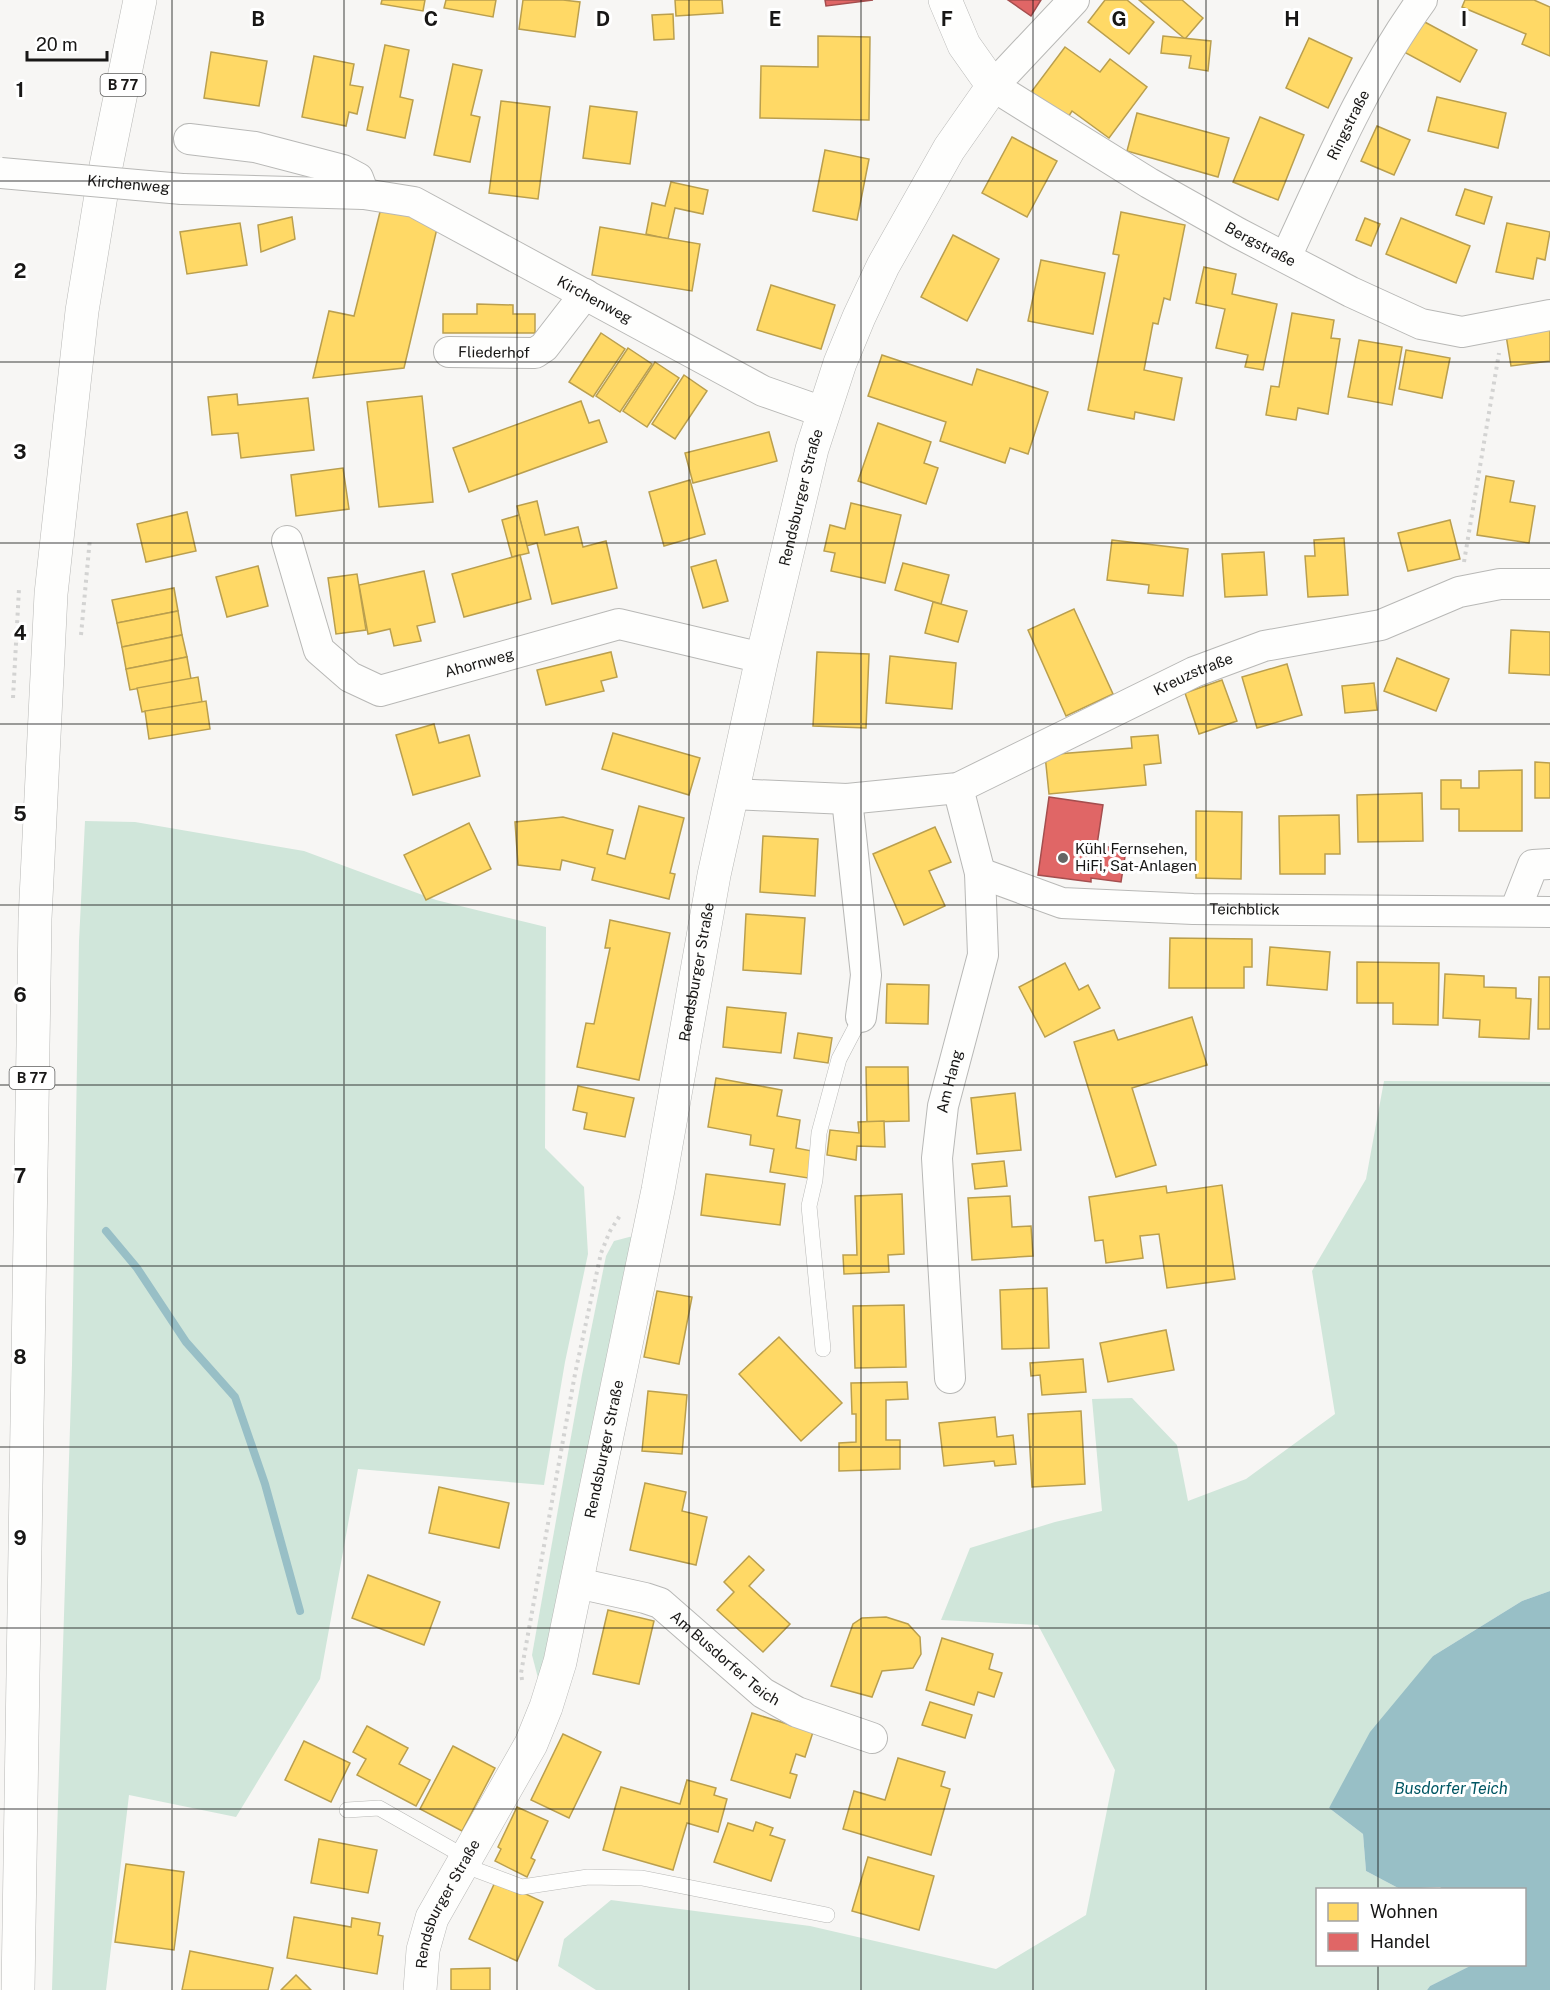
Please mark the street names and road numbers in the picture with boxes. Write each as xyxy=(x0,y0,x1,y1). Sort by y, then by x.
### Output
road number: B 77 xyxy=(100,74,146,96)
street label: Ringstraße xyxy=(1323,87,1373,163)
street label: Kirchenweg xyxy=(87,172,171,196)
street label: Bergstraße xyxy=(1222,218,1299,270)
street label: Kirchenweg xyxy=(554,272,635,327)
street label: Fliederhof xyxy=(458,343,530,361)
street label: Rendsburger Straße xyxy=(775,427,826,568)
street label: Ahornweg xyxy=(443,645,516,680)
street label: Kreuzstraße xyxy=(1150,649,1235,699)
street label: Teichblick xyxy=(1209,900,1280,918)
street label: Rendsburger Straße xyxy=(676,901,717,1043)
street label: Am Hang xyxy=(933,1048,966,1114)
road number: B 77 xyxy=(9,1067,54,1089)
street label: Rendsburger Straße xyxy=(581,1378,626,1520)
street label: Am Busdorfer Teich xyxy=(667,1607,783,1709)
street label: Rendsburger Straße xyxy=(413,1836,483,1969)

